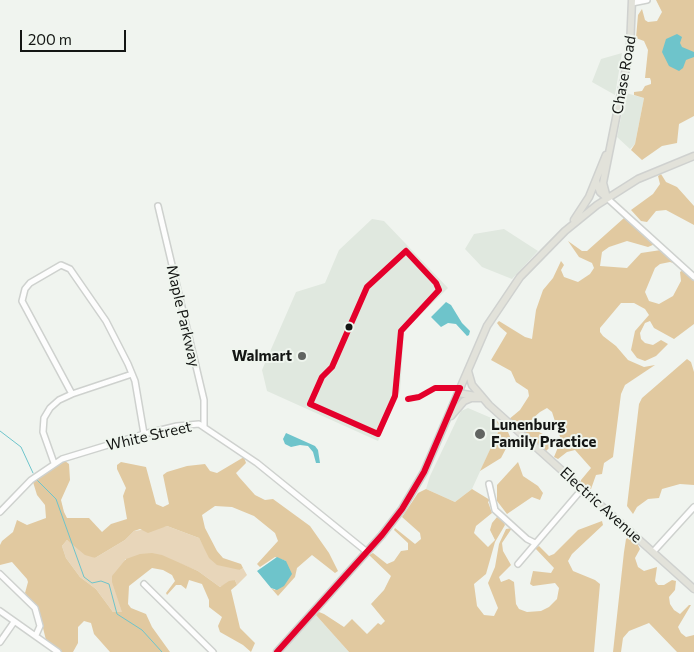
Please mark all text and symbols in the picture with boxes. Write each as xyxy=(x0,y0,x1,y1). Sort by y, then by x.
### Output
scale bar xyxy=(22,20,129,52)
text: 200 m xyxy=(28,30,72,48)
street label: Chase Road xyxy=(608,34,640,116)
street label: Maple Parkway xyxy=(163,263,203,369)
unlabelled marker xyxy=(344,322,354,332)
place label: Walmart xyxy=(232,347,292,365)
marker: Walmart xyxy=(296,350,308,362)
place label: Lunenburg Family Practice xyxy=(491,416,596,451)
street label: White Street xyxy=(105,417,193,455)
marker: Lunenburg Family Practice xyxy=(473,427,487,441)
street label: Electric Avenue xyxy=(556,463,646,547)

